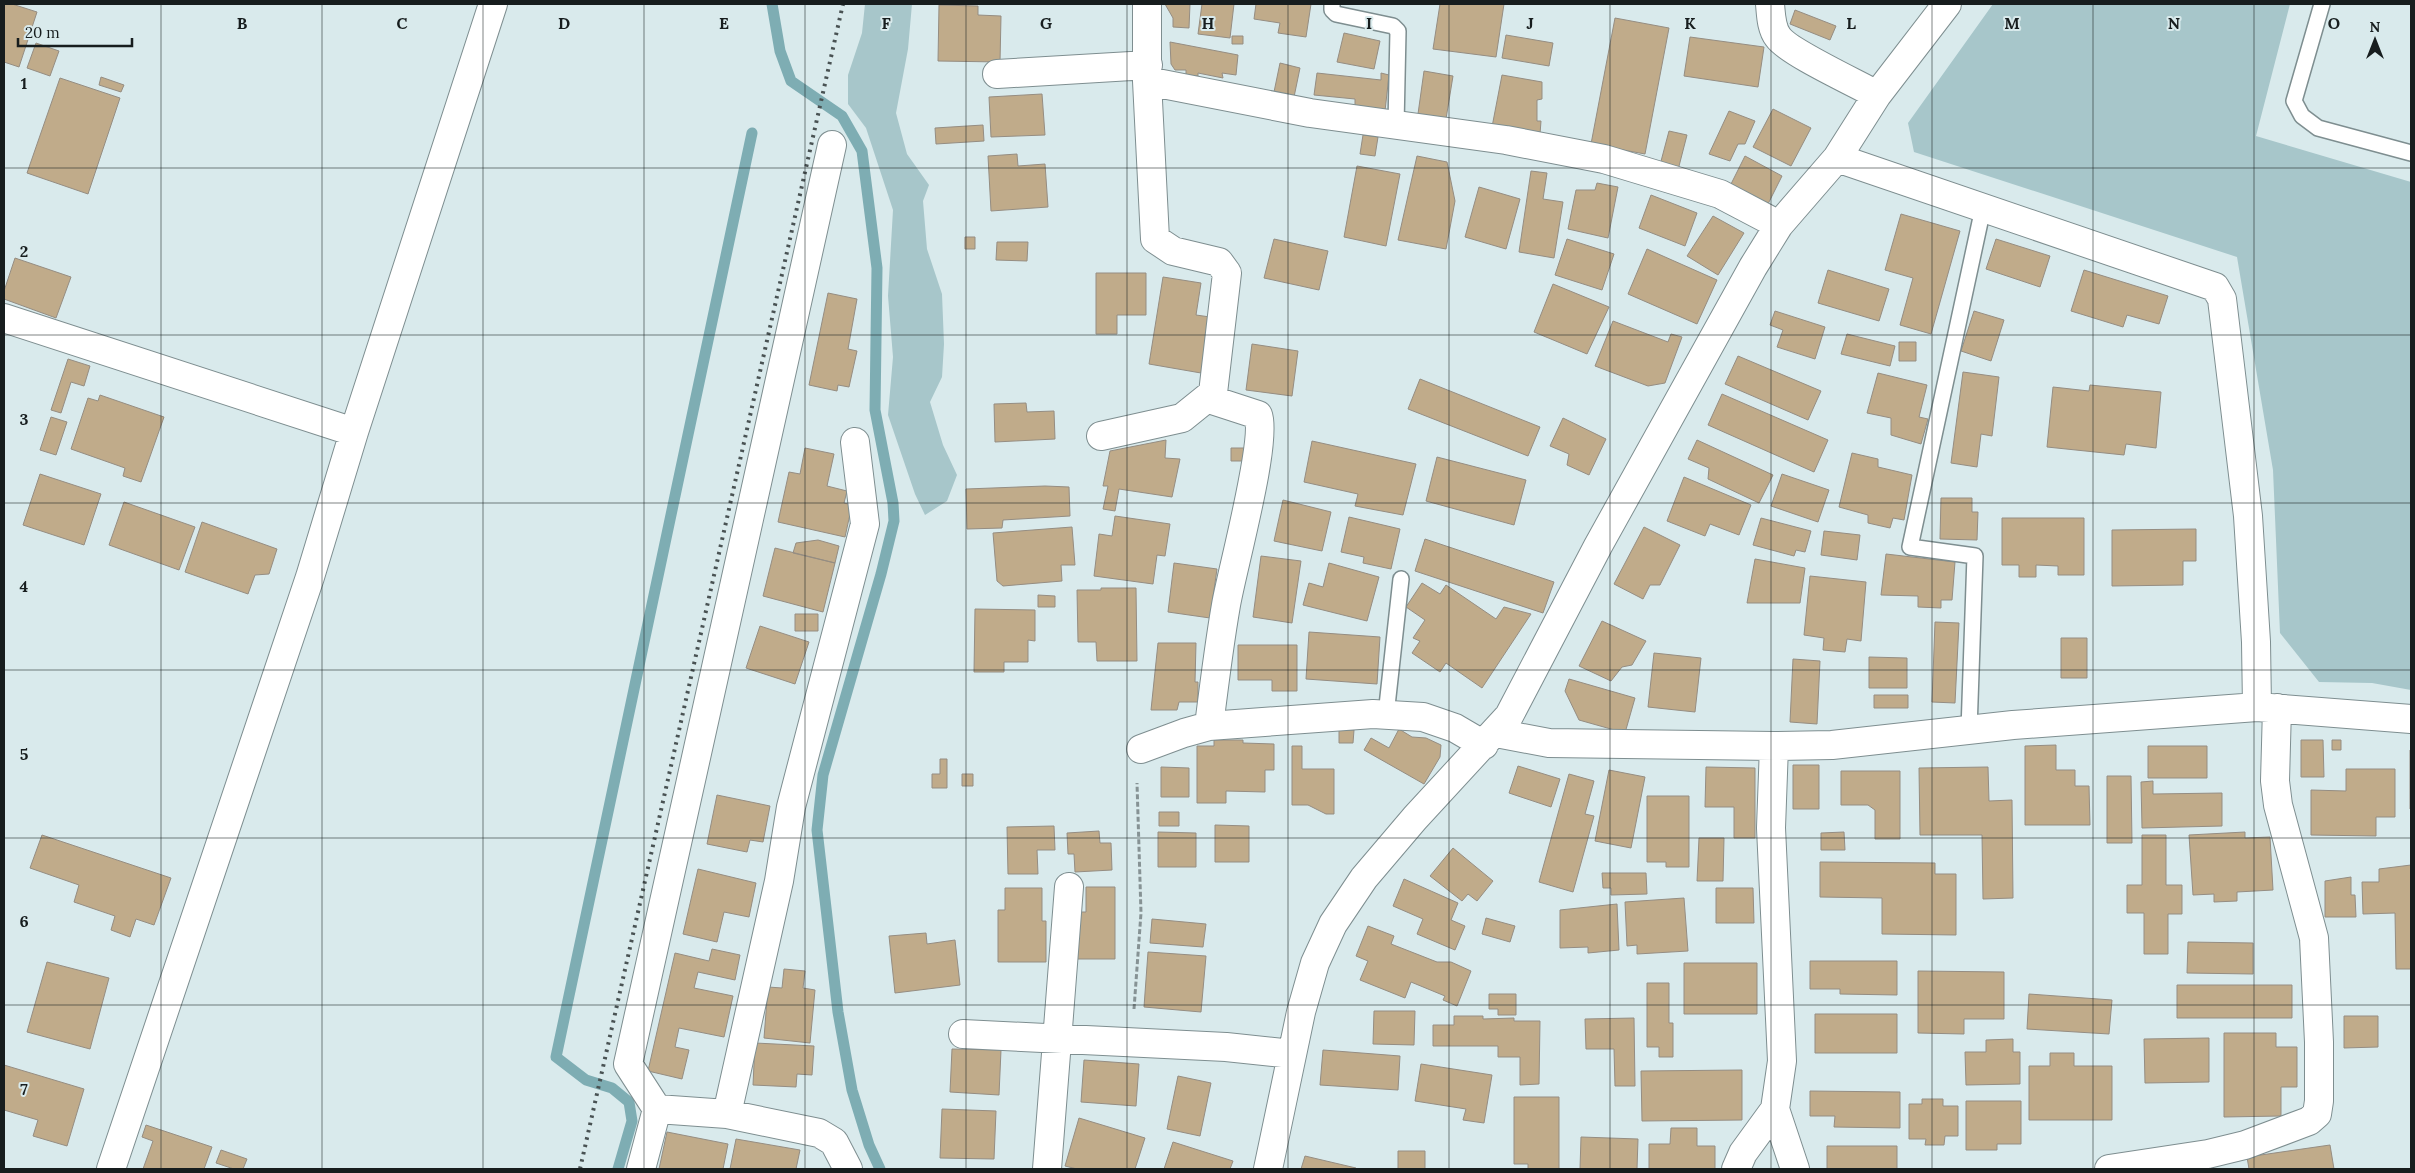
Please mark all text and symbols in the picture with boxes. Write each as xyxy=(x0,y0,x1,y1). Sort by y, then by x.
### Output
text: B xyxy=(237,13,248,33)
text: C xyxy=(396,13,408,33)
text: D xyxy=(558,13,570,33)
text: E xyxy=(719,13,729,33)
text: F xyxy=(881,13,891,33)
text: G xyxy=(1040,13,1052,33)
text: H xyxy=(1202,13,1215,33)
text: I xyxy=(1366,13,1372,33)
text: J xyxy=(1526,13,1534,33)
text: K xyxy=(1684,13,1696,33)
text: L xyxy=(1846,13,1856,33)
text: M xyxy=(2004,13,2020,33)
text: N xyxy=(2168,13,2180,33)
text: O xyxy=(2328,13,2340,33)
scale bar xyxy=(18,15,131,47)
north arrow xyxy=(2350,15,2400,65)
text: N xyxy=(2370,18,2381,36)
text: 20 m xyxy=(25,23,60,42)
text: 1 xyxy=(21,73,27,93)
text: 2 xyxy=(20,241,28,261)
text: 3 xyxy=(20,409,29,429)
text: 4 xyxy=(20,576,29,596)
text: 5 xyxy=(20,744,29,764)
text: 6 xyxy=(19,911,29,931)
text: 7 xyxy=(20,1079,28,1099)

